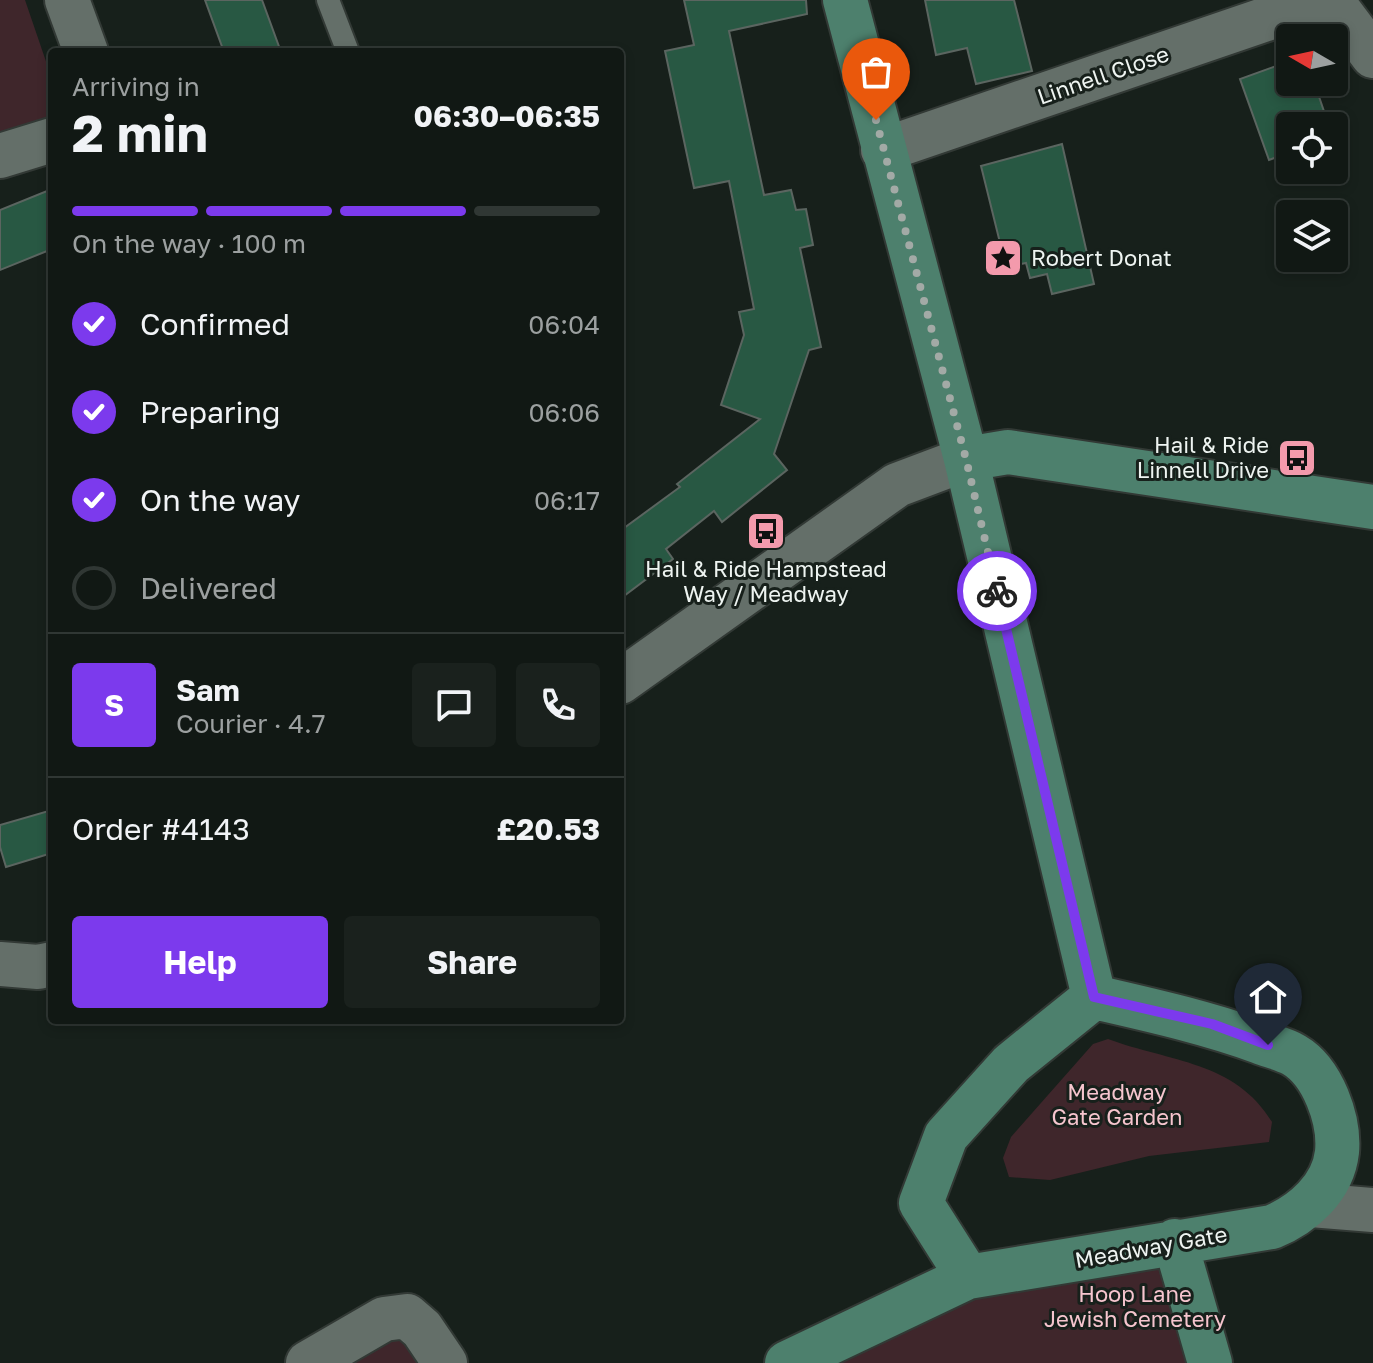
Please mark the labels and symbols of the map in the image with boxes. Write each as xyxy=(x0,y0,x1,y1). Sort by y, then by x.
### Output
north arrow xyxy=(1276,24,1348,96)
pin xyxy=(842,38,910,120)
street label: Linnell Close xyxy=(1034,39,1172,110)
place icon: Robert Donat xyxy=(982,237,1024,279)
place label: Robert Donat xyxy=(1031,244,1172,271)
place label: Hail & Ride Linnell Drive xyxy=(1137,431,1269,483)
bus stop icon: Hail & Ride Linnell Drive xyxy=(1276,437,1318,479)
bus stop icon: Hail & Ride Hampstead Way / Meadway xyxy=(745,510,787,552)
courier xyxy=(957,551,1037,631)
place label: Hail & Ride Hampstead Way / Meadway xyxy=(645,555,887,607)
pin xyxy=(1234,963,1302,1045)
park label: Meadway Gate Garden xyxy=(1052,1078,1182,1130)
street label: Meadway Gate xyxy=(1073,1220,1229,1273)
park label: Hoop Lane Jewish Cemetery xyxy=(1044,1280,1226,1332)

